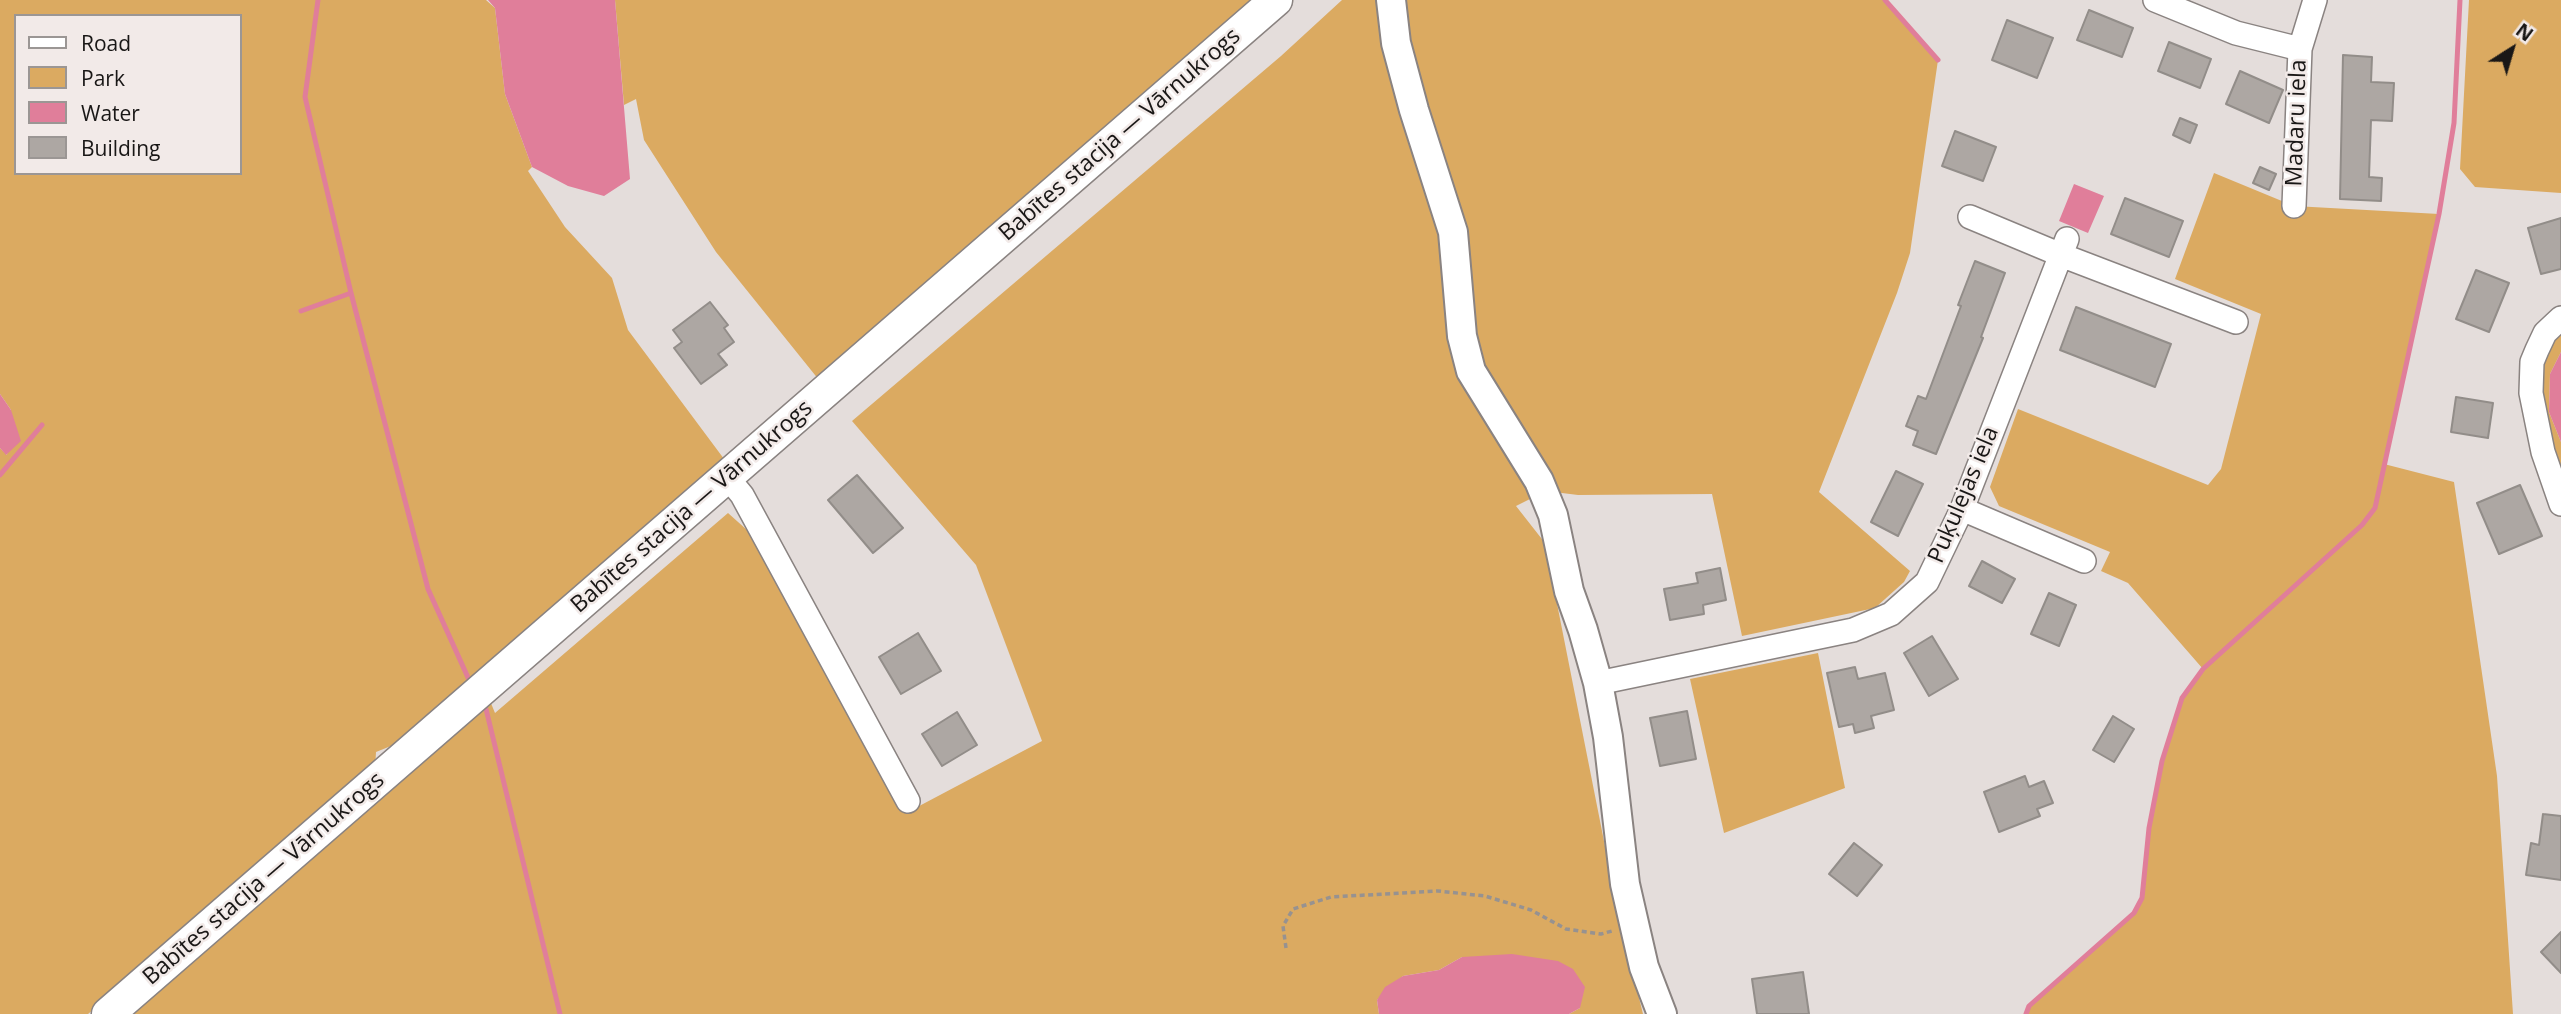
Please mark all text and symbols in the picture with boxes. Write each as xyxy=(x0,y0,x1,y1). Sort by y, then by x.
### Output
legend xyxy=(14,14,242,175)
north arrow xyxy=(2477,14,2547,84)
text: N xyxy=(2511,17,2539,47)
street label: Babītes stacija — Vārnukrogs xyxy=(994,23,1246,247)
text: Road xyxy=(81,29,131,57)
street label: Madaru iela xyxy=(2281,59,2313,187)
text: Park xyxy=(81,64,125,92)
text: Water xyxy=(81,99,140,127)
text: Building xyxy=(81,134,160,162)
street label: Babītes stacija — Vārnukrogs xyxy=(566,395,818,619)
street label: Puķulejas iela xyxy=(1923,423,2005,567)
street label: Babītes stacija — Vārnukrogs xyxy=(138,767,390,991)

